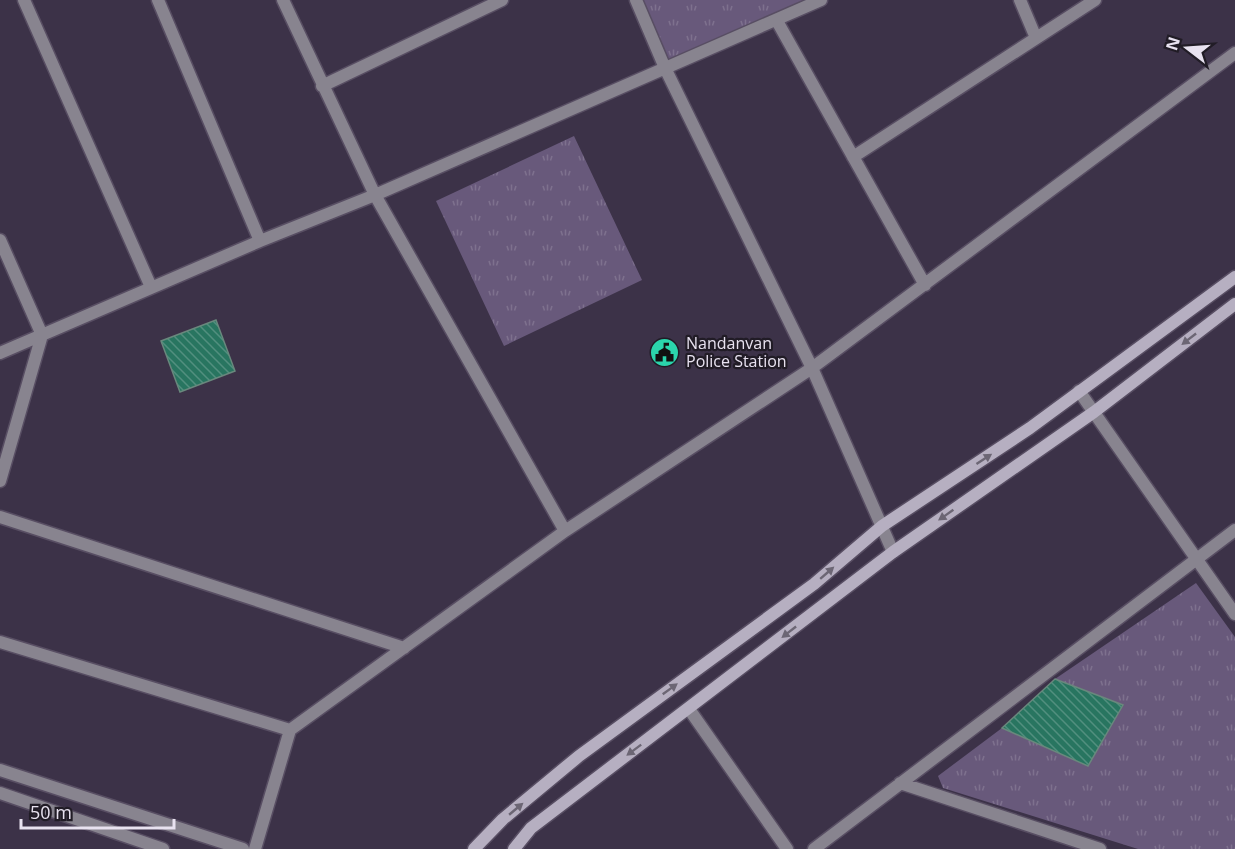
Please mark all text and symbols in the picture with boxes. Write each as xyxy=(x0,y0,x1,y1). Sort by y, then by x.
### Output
north arrow xyxy=(1157,18,1217,78)
text: N xyxy=(1160,34,1185,53)
place label: Nandanvan Police Station xyxy=(686,332,787,372)
one-way arrow xyxy=(1181,333,1196,345)
public building icon: Nandanvan Police Station xyxy=(649,336,681,368)
one-way arrow xyxy=(976,453,992,464)
one-way arrow xyxy=(938,509,954,521)
one-way arrow xyxy=(819,567,834,580)
one-way arrow xyxy=(782,625,797,637)
one-way arrow xyxy=(663,684,678,696)
one-way arrow xyxy=(627,744,643,756)
scale bar xyxy=(21,792,174,830)
text: 50 m xyxy=(30,800,72,824)
one-way arrow xyxy=(508,803,523,816)

